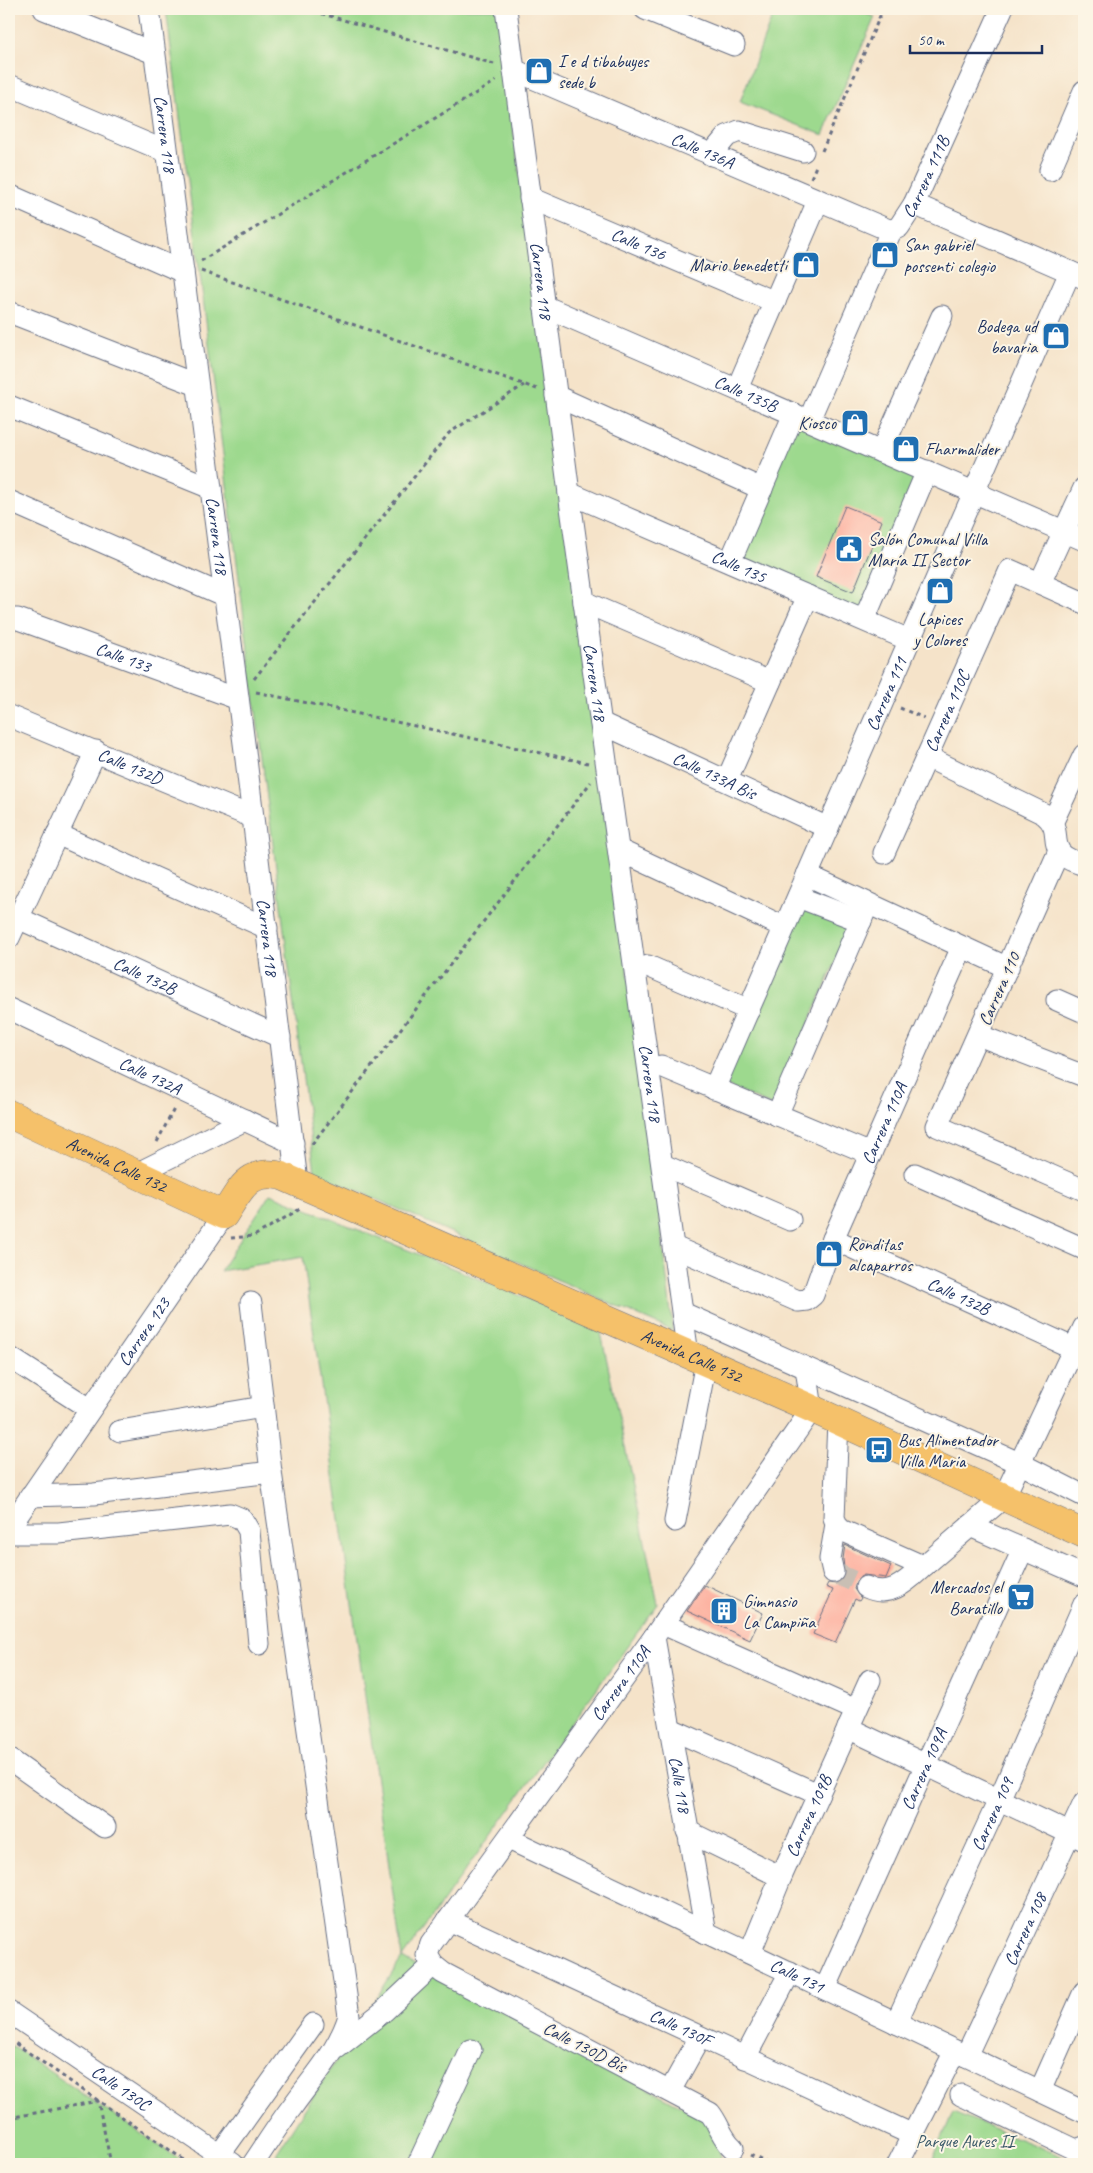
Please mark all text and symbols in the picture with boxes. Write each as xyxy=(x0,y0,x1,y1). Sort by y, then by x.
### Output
scale bar xyxy=(910,22,1043,54)
text: 50 m xyxy=(918,31,945,50)
place label: I e d tibabuyes sede b xyxy=(558,50,650,93)
shop icon: I e d tibabuyes sede b xyxy=(524,56,554,86)
street label: Carrera 118 xyxy=(149,94,181,176)
street label: Calle 136A xyxy=(668,127,738,174)
street label: Carrera 111B xyxy=(897,131,955,222)
street label: Calle 136 xyxy=(608,223,670,266)
place label: San gabriel possenti colegio xyxy=(904,234,997,277)
shop icon: San gabriel possenti colegio xyxy=(870,240,900,270)
street label: Carrera 118 xyxy=(525,241,558,323)
shop icon: Mario benedetti xyxy=(791,250,821,280)
place label: Mario benedetti xyxy=(690,254,790,276)
place label: Bodega ud bavaria xyxy=(977,315,1040,358)
shop icon: Bodega ud bavaria xyxy=(1041,321,1071,351)
street label: Calle 135B xyxy=(711,370,782,417)
shop icon: Kiosco xyxy=(840,408,870,438)
place label: Kiosco xyxy=(798,412,838,434)
shop icon: Fharmalider xyxy=(891,434,921,464)
place label: Fharmalider xyxy=(925,438,1001,460)
street label: Carrera 118 xyxy=(201,496,233,577)
place label: Salón Comunal Villa María II Sector xyxy=(868,528,989,571)
public building icon: Salón Comunal Villa María II Sector xyxy=(834,534,864,564)
street label: Calle 135 xyxy=(708,545,770,588)
shop icon: Lapices y Colores xyxy=(925,576,955,606)
place label: Lapices y Colores xyxy=(912,608,968,651)
street label: Calle 133 xyxy=(93,637,156,678)
street label: Carrera 118 xyxy=(579,642,612,724)
street label: Carrera 111 xyxy=(861,653,912,734)
street label: Carrera 110C xyxy=(919,665,976,755)
street label: Calle 132D xyxy=(95,743,167,790)
street label: Calle 133A Bis xyxy=(669,747,761,805)
street label: Carrera 118 xyxy=(252,898,283,979)
street label: Carrera 110 xyxy=(973,947,1026,1029)
street label: Calle 132B xyxy=(110,952,181,1000)
street label: Carrera 118 xyxy=(634,1043,667,1125)
street label: Calle 132A xyxy=(116,1052,186,1100)
street label: Carrera 110A xyxy=(856,1078,912,1168)
street label: Avenida Calle 132 xyxy=(63,1132,172,1198)
place label: Ronditas alcaparros xyxy=(848,1233,914,1276)
shop icon: Ronditas alcaparros xyxy=(814,1239,844,1269)
street label: Calle 132B xyxy=(924,1272,995,1320)
street label: Carrera 123 xyxy=(113,1292,176,1370)
street label: Avenida Calle 132 xyxy=(638,1324,747,1388)
place label: Bus Alimentador Villa Maria xyxy=(898,1429,1000,1472)
bus stop icon: Bus Alimentador Villa Maria xyxy=(864,1435,894,1465)
place label: Mercados el Baratillo xyxy=(930,1576,1005,1619)
supermarket icon: Mercados el Baratillo xyxy=(1006,1582,1036,1612)
place label: Gimnasio La Campiña xyxy=(743,1590,816,1633)
building icon: Gimnasio La Campiña xyxy=(709,1596,739,1626)
street label: Carrera 110A xyxy=(586,1641,655,1725)
street label: Carrera 109A xyxy=(896,1724,952,1813)
street label: Calle 118 xyxy=(664,1755,696,1817)
street label: Carrera 109B xyxy=(781,1770,837,1860)
street label: Carrera 109 xyxy=(966,1773,1019,1854)
street label: Carrera 108 xyxy=(999,1888,1052,1969)
street label: Calle 131 xyxy=(767,1954,828,1998)
street label: Calle 130F xyxy=(646,2004,718,2053)
street label: Calle 130D Bis xyxy=(540,2017,632,2078)
street label: Calle 130C xyxy=(87,2060,156,2117)
park label: Parque Aures II xyxy=(916,2130,1018,2152)

